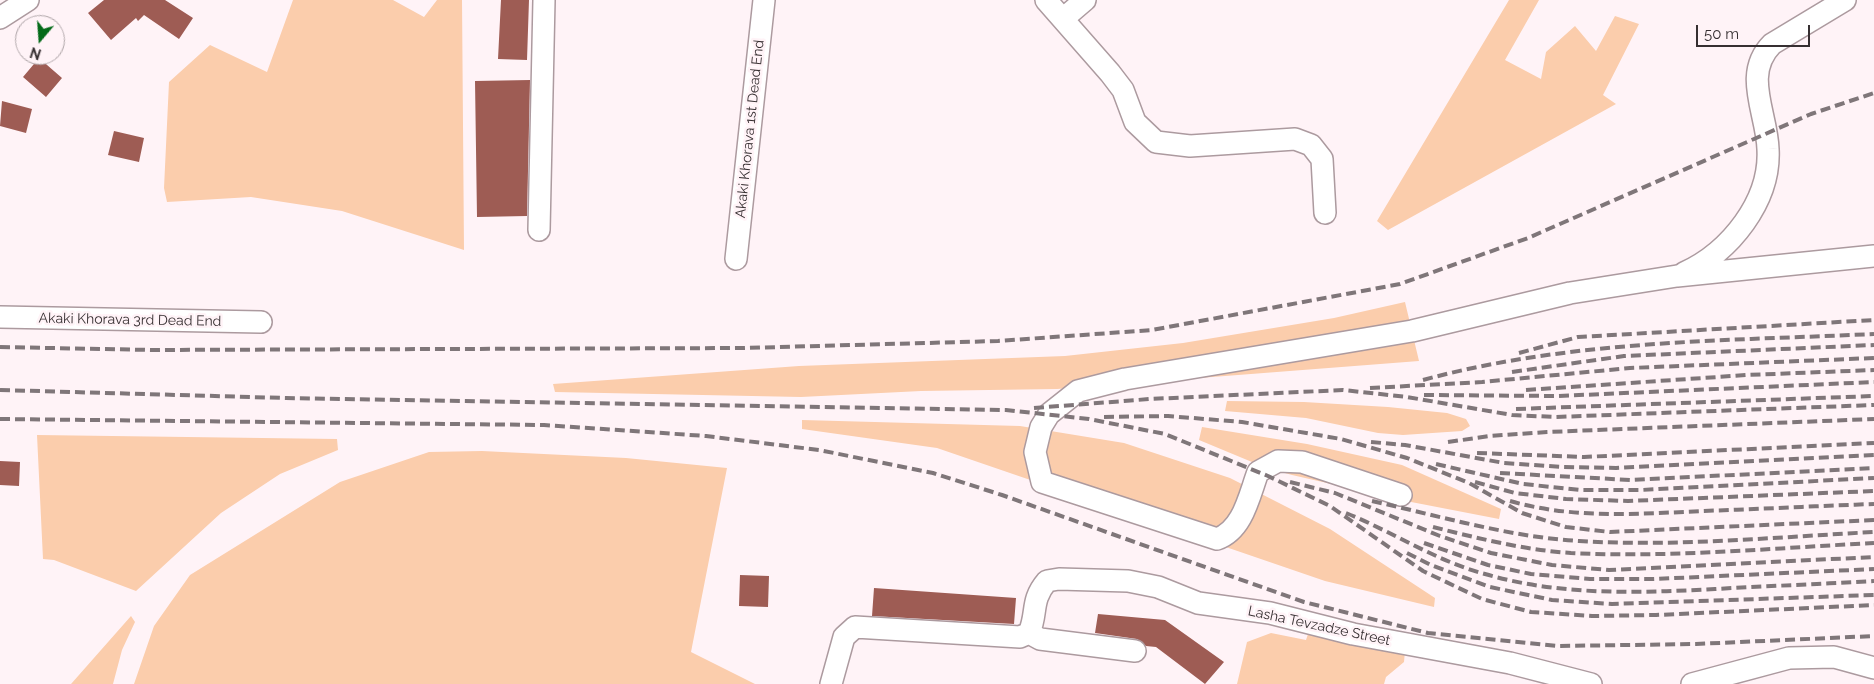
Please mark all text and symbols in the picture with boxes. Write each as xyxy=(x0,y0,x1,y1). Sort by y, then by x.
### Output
north arrow xyxy=(15,15,65,65)
scale bar xyxy=(1699,15,1813,47)
text: 50 m xyxy=(1704,25,1739,43)
street label: Akaki Khorava 1st Dead End xyxy=(732,39,768,219)
text: N xyxy=(28,44,43,63)
street label: Akaki Khorava 3rd Dead End xyxy=(39,310,221,330)
street label: Lasha Tevzadze Street xyxy=(1246,603,1392,649)

